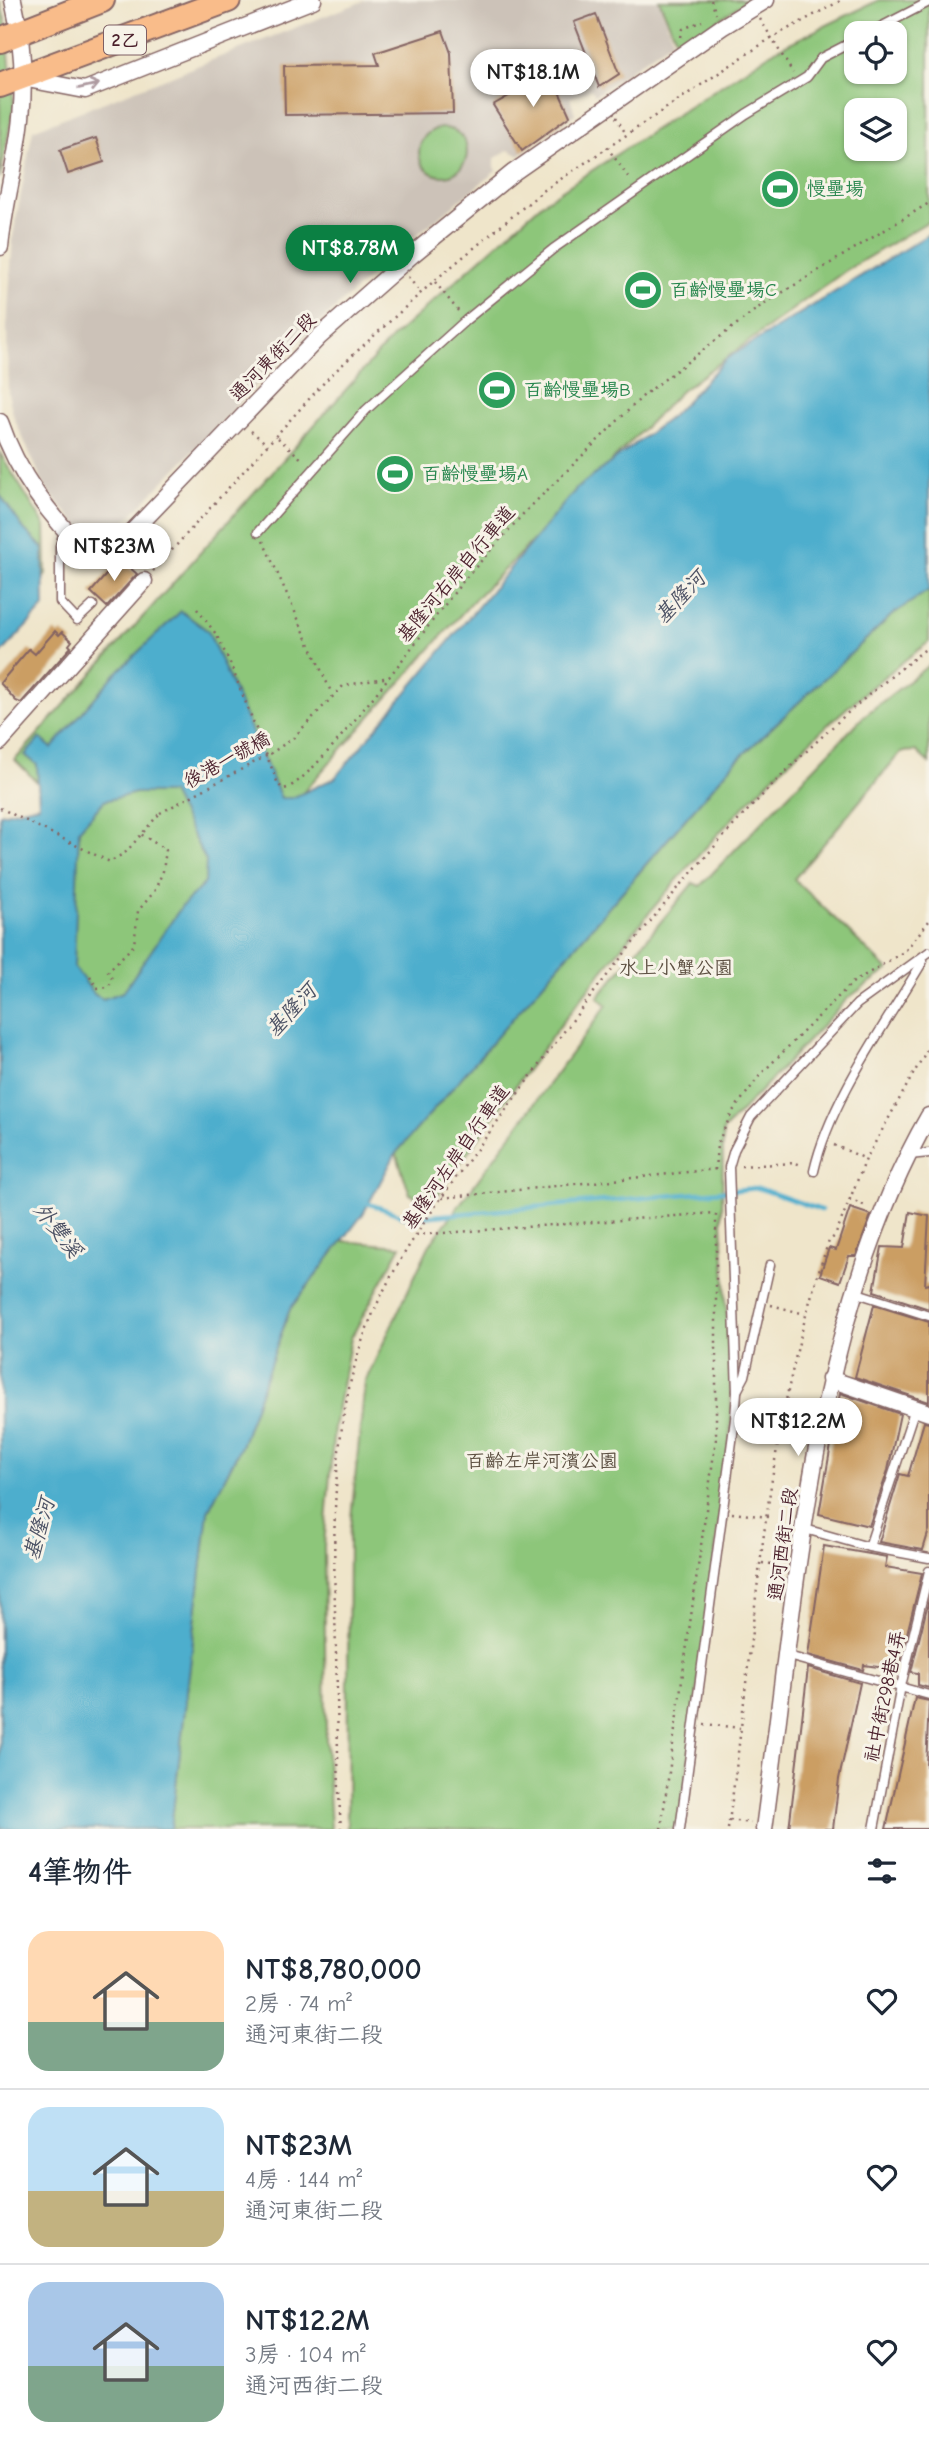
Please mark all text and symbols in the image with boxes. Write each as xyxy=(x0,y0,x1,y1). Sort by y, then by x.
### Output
map controls xyxy=(844,21,907,161)
button: locate xyxy=(844,21,907,84)
road number: 2乙 xyxy=(104,26,146,55)
pin: NT$18.1M xyxy=(461,50,605,109)
text: NT$18.1M xyxy=(486,58,580,85)
one-way arrow xyxy=(77,79,99,92)
button: layers xyxy=(844,98,907,161)
sports icon: 慢壘場 xyxy=(759,168,801,210)
place label: 慢壘場 xyxy=(807,178,864,200)
pin: NT$8.78M xyxy=(278,226,422,285)
text: NT$8.78M xyxy=(302,234,398,261)
sports icon: 百齡慢壘場C xyxy=(622,269,664,311)
place label: 百齡慢壘場C xyxy=(670,279,777,301)
street label: 通河東街二段 xyxy=(225,308,321,406)
sports icon: 百齡慢壘場B xyxy=(476,369,518,411)
place label: 百齡慢壘場B xyxy=(524,379,631,401)
sports icon: 百齡慢壘場A xyxy=(374,453,416,495)
place label: 百齡慢壘場A xyxy=(422,463,528,485)
street label: 基隆河右岸自行車道 xyxy=(393,501,519,647)
pin: NT$23M xyxy=(57,524,171,583)
text: NT$23M xyxy=(73,532,155,559)
water label: 基隆河 xyxy=(649,564,713,628)
street label: 後港一號橋 xyxy=(180,727,274,793)
park label: 水上小蟹公園 xyxy=(619,957,733,979)
water label: 基隆河 xyxy=(261,977,323,1041)
street label: 基隆河左岸自行車道 xyxy=(398,1081,514,1233)
water label: 外雙溪 xyxy=(29,1198,87,1263)
pin: NT$12.2M xyxy=(726,1398,870,1458)
text: NT$12.2M xyxy=(750,1407,846,1434)
park label: 百齡左岸河濱公園 xyxy=(466,1450,618,1472)
street label: 通河西街二段 xyxy=(764,1486,802,1602)
water label: 基隆河 xyxy=(19,1493,60,1563)
street label: 社中街298巷4弄 xyxy=(860,1628,910,1764)
icon: filters xyxy=(863,1852,901,1890)
text: 4筆物件 xyxy=(28,1855,132,1890)
text: NT$8,780,000 xyxy=(245,1952,422,1987)
icon: home xyxy=(84,1959,168,2043)
icon: heart xyxy=(863,1982,901,2020)
text: 2房 · 74 m² xyxy=(245,1990,352,2017)
text: 通河東街二段 xyxy=(245,2021,383,2048)
text: NT$23M xyxy=(245,2128,352,2163)
icon: home xyxy=(84,2135,168,2219)
icon: heart xyxy=(863,2158,901,2196)
text: 4房 · 144 m² xyxy=(245,2166,362,2193)
text: 通河東街二段 xyxy=(245,2197,383,2224)
text: NT$12.2M xyxy=(245,2303,370,2338)
icon: home xyxy=(84,2310,168,2394)
icon: heart xyxy=(863,2333,901,2371)
text: 3房 · 104 m² xyxy=(245,2341,366,2368)
text: 通河西街二段 xyxy=(245,2372,383,2399)

